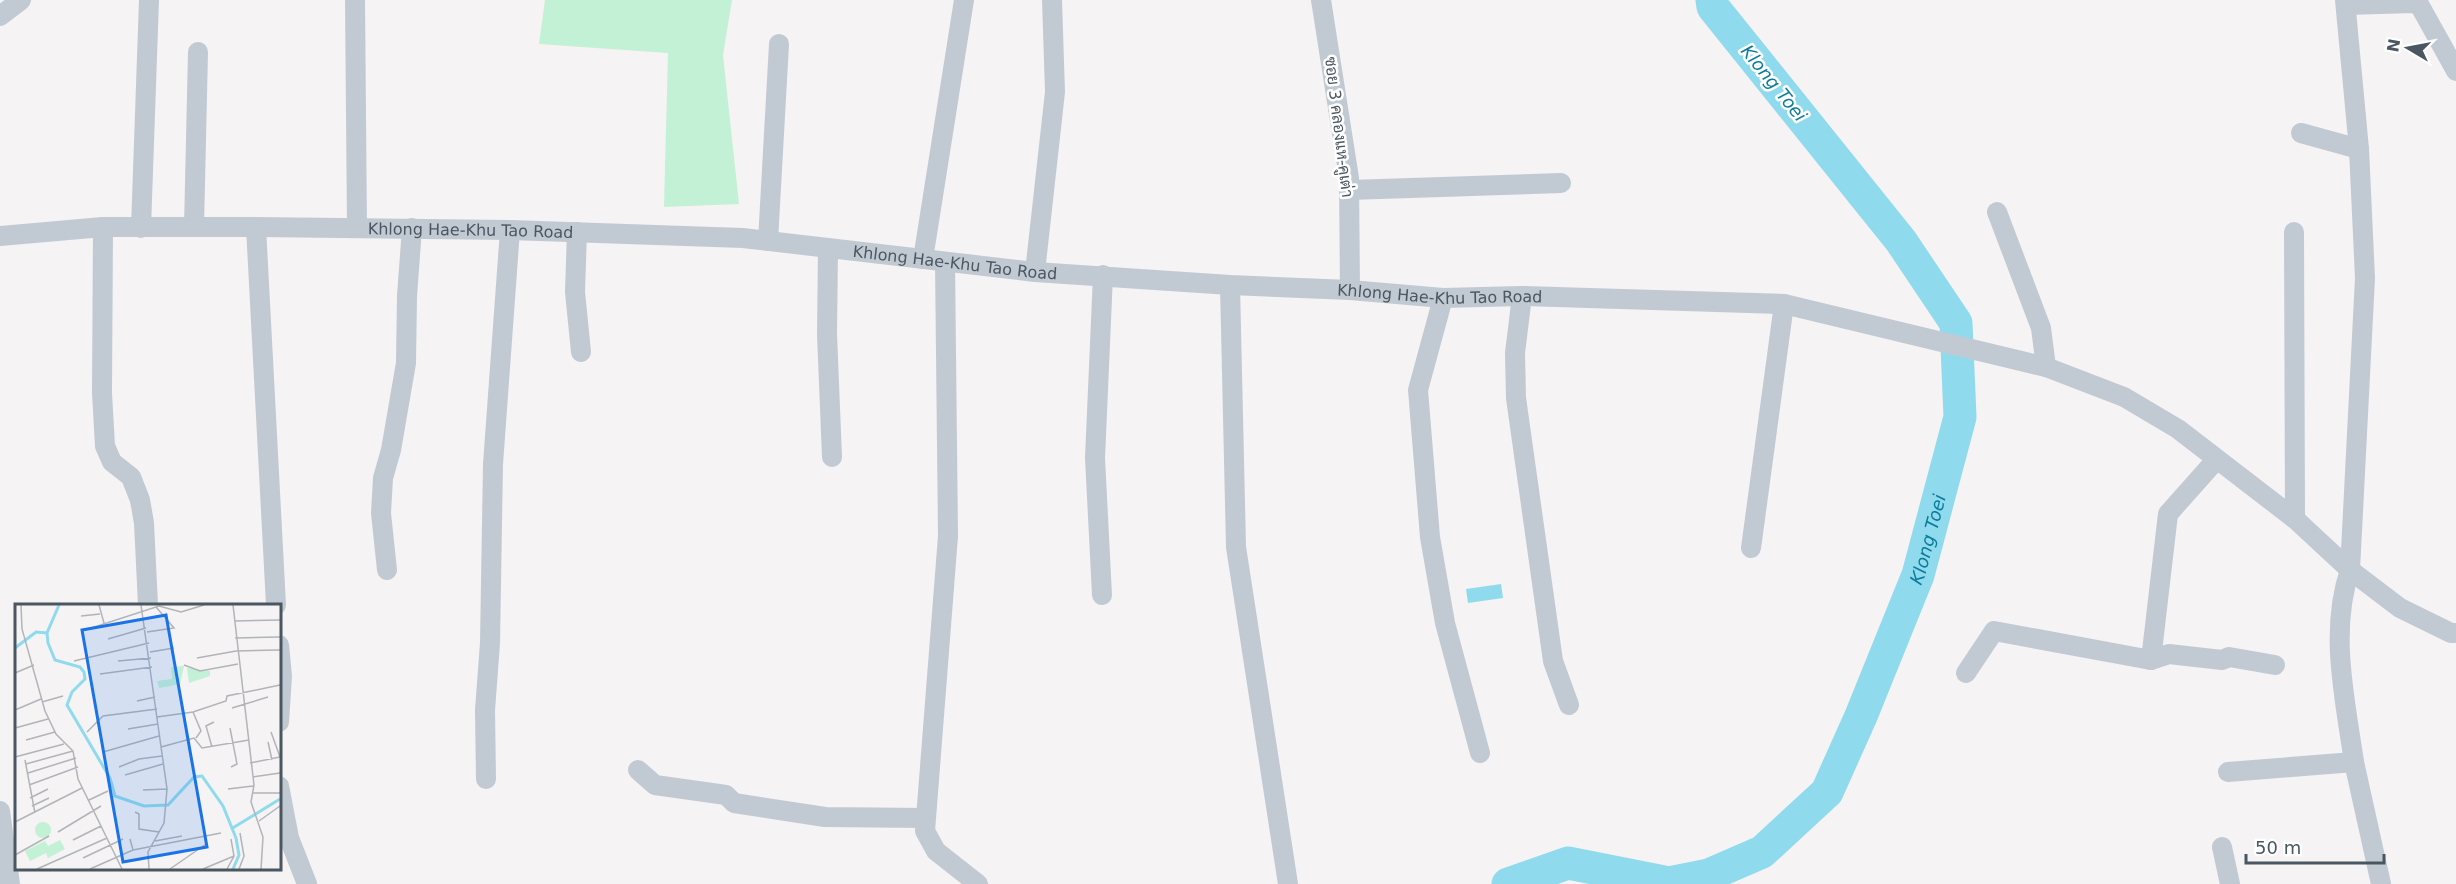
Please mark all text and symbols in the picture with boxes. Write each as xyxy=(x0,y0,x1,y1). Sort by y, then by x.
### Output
north arrow xyxy=(2378,18,2438,78)
text: N xyxy=(2383,37,2404,54)
water label: Klong Toei xyxy=(1737,41,1811,125)
street label: ซอย 3 คลองแห-คูเต่า xyxy=(1319,55,1358,199)
street label: Khlong Hae-Khu Tao Road xyxy=(368,219,574,242)
street label: Khlong Hae-Khu Tao Road xyxy=(852,241,1058,283)
street label: Khlong Hae-Khu Tao Road xyxy=(1337,280,1543,308)
water label: Klong Toei xyxy=(1905,492,1950,587)
inset map xyxy=(15,604,280,869)
scale bar xyxy=(2246,827,2384,865)
text: 50 m xyxy=(2255,837,2301,858)

